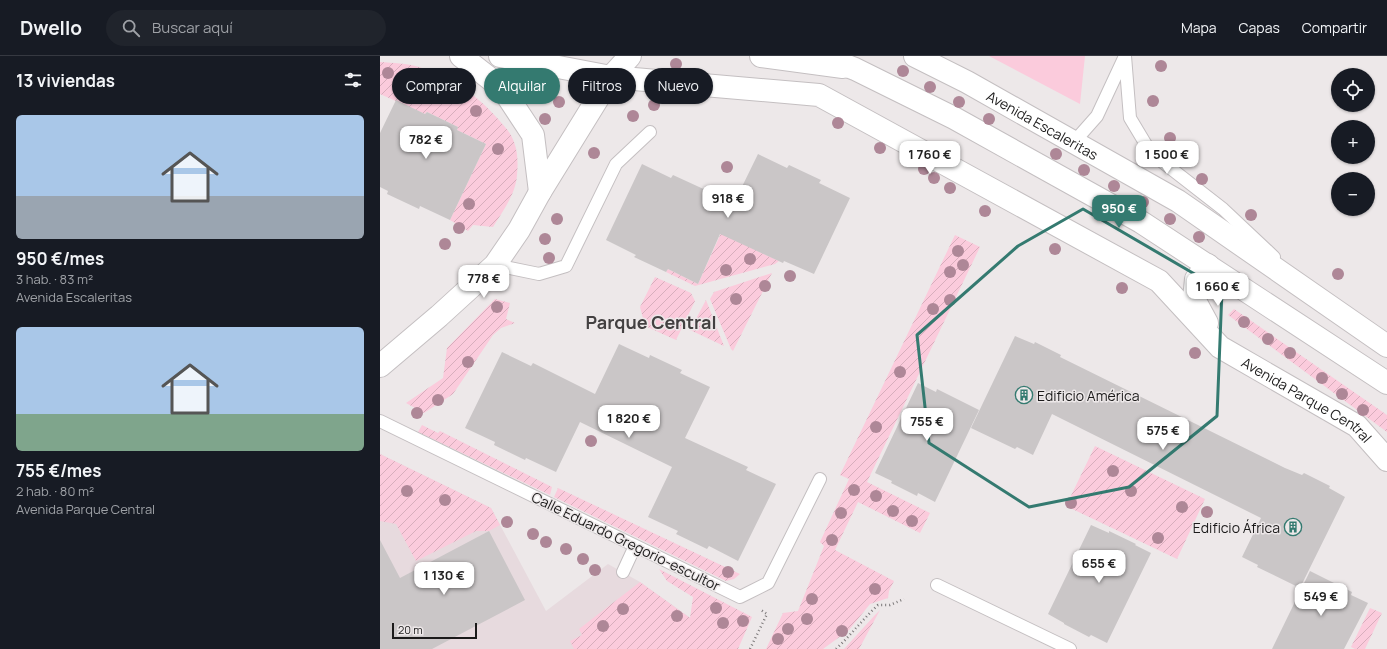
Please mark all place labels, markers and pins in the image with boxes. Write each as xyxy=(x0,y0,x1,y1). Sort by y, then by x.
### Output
pin: 782 € xyxy=(398,126,454,160)
pin: 1 760 € xyxy=(893,141,967,175)
pin: 1 500 € xyxy=(1130,141,1204,175)
pin: 918 € xyxy=(700,185,756,219)
pin: 950 € xyxy=(1091,195,1147,229)
pin: 778 € xyxy=(456,265,512,299)
pin: 1 660 € xyxy=(1181,273,1255,307)
building icon: Edificio América xyxy=(1014,385,1034,405)
place label: Edificio América xyxy=(1037,386,1140,405)
pin: 1 820 € xyxy=(592,405,666,439)
pin: 755 € xyxy=(899,408,955,442)
pin: 575 € xyxy=(1135,417,1191,451)
building icon: Edificio África xyxy=(1283,517,1303,537)
place label: Edificio África xyxy=(1193,518,1280,537)
pin: 655 € xyxy=(1071,550,1127,584)
pin: 1 130 € xyxy=(407,562,481,596)
pin: 549 € xyxy=(1293,583,1349,617)

